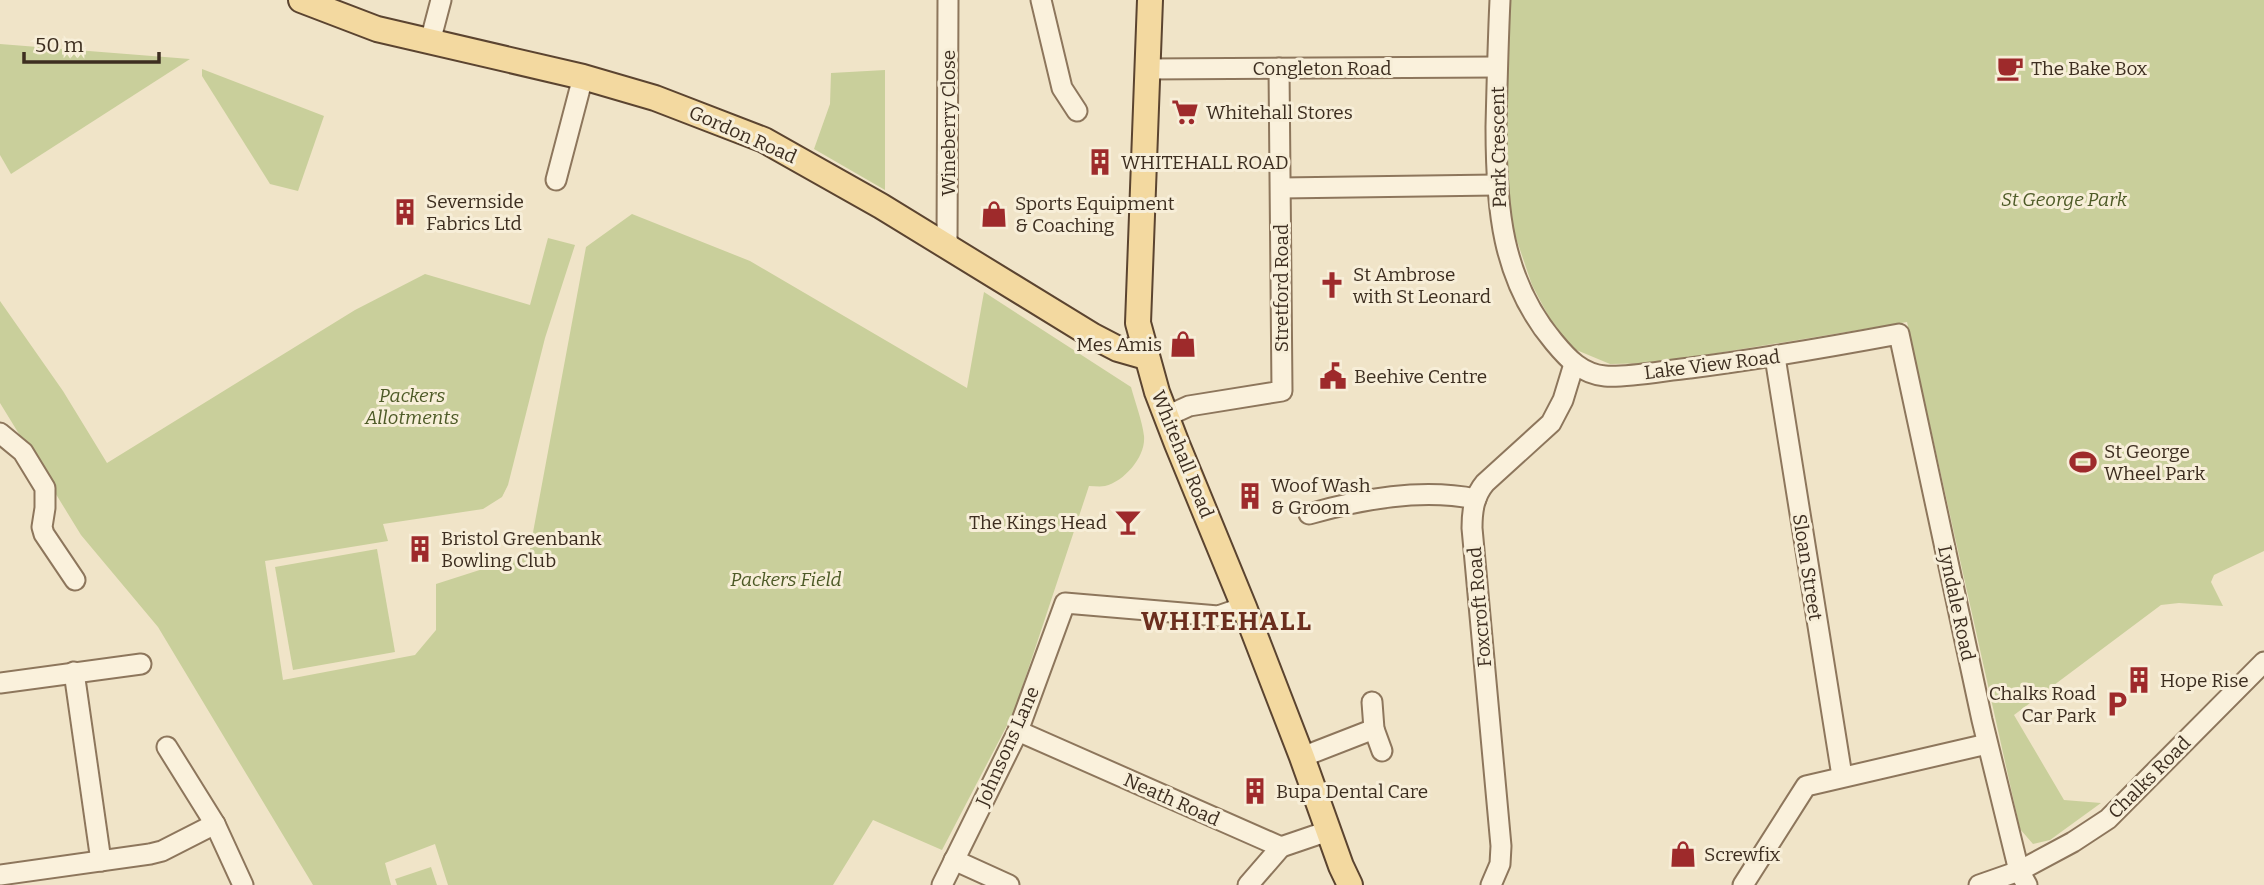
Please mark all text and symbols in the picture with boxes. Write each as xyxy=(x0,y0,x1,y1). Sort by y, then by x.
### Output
scale bar xyxy=(24,21,159,65)
text: 50 m xyxy=(35,32,84,58)
street label: Wineberry Close xyxy=(937,50,960,196)
cafe icon: The Bake Box xyxy=(1995,53,2025,83)
street label: Congleton Road xyxy=(1253,57,1391,80)
place label: The Bake Box xyxy=(2031,57,2148,80)
street label: Park Crescent xyxy=(1486,86,1511,208)
supermarket icon: Whitehall Stores xyxy=(1170,97,1200,127)
street label: Gordon Road xyxy=(685,100,800,168)
place label: Whitehall Stores xyxy=(1206,101,1353,124)
building icon: WHITEHALL ROAD xyxy=(1085,147,1115,177)
place label: WHITEHALL ROAD xyxy=(1121,151,1289,174)
park label: St George Park xyxy=(2001,188,2128,211)
place label: Severnside Fabrics Ltd xyxy=(426,190,524,235)
place label: Sports Equipment & Coaching xyxy=(1015,192,1175,237)
building icon: Severnside Fabrics Ltd xyxy=(390,197,420,227)
shop icon: Sports Equipment & Coaching xyxy=(979,199,1009,229)
street label: Stretford Road xyxy=(1270,224,1293,352)
place label: St Ambrose with St Leonard xyxy=(1352,263,1491,308)
church icon: St Ambrose with St Leonard xyxy=(1317,270,1347,300)
shop icon: Mes Amis xyxy=(1168,329,1198,359)
place label: Mes Amis xyxy=(1076,333,1162,356)
street label: Lake View Road xyxy=(1643,345,1781,384)
public building icon: Beehive Centre xyxy=(1318,361,1348,391)
place label: Beehive Centre xyxy=(1354,365,1487,388)
park label: Packers Allotments xyxy=(364,384,459,429)
street label: Whitehall Road xyxy=(1147,387,1219,521)
place label: St George Wheel Park xyxy=(2104,440,2205,485)
sports icon: St George Wheel Park xyxy=(2068,447,2098,477)
place label: Woof Wash & Groom xyxy=(1271,474,1371,519)
building icon: Woof Wash & Groom xyxy=(1235,481,1265,511)
bar icon: The Kings Head xyxy=(1113,507,1143,537)
place label: The Kings Head xyxy=(969,511,1107,534)
street label: Sloan Street xyxy=(1788,512,1827,622)
place label: Bristol Greenbank Bowling Club xyxy=(441,527,602,572)
building icon: Bristol Greenbank Bowling Club xyxy=(405,534,435,564)
street label: Lyndale Road xyxy=(1933,543,1980,663)
street label: Foxcroft Road xyxy=(1463,546,1496,668)
park label: Packers Field xyxy=(730,568,842,591)
district label: WHITEHALL xyxy=(1141,606,1313,637)
building icon: Hope Rise xyxy=(2124,665,2154,695)
place label: Hope Rise xyxy=(2160,669,2249,692)
place label: Chalks Road Car Park xyxy=(1989,682,2096,727)
street label: Johnsons Lane xyxy=(970,683,1044,811)
parking icon: Chalks Road Car Park xyxy=(2102,689,2132,719)
street label: Chalks Road xyxy=(2103,731,2195,823)
street label: Neath Road xyxy=(1120,768,1223,831)
building icon: Bupa Dental Care xyxy=(1240,776,1270,806)
place label: Bupa Dental Care xyxy=(1276,780,1428,803)
shop icon: Screwfix xyxy=(1668,839,1698,869)
place label: Screwfix xyxy=(1704,843,1781,866)

